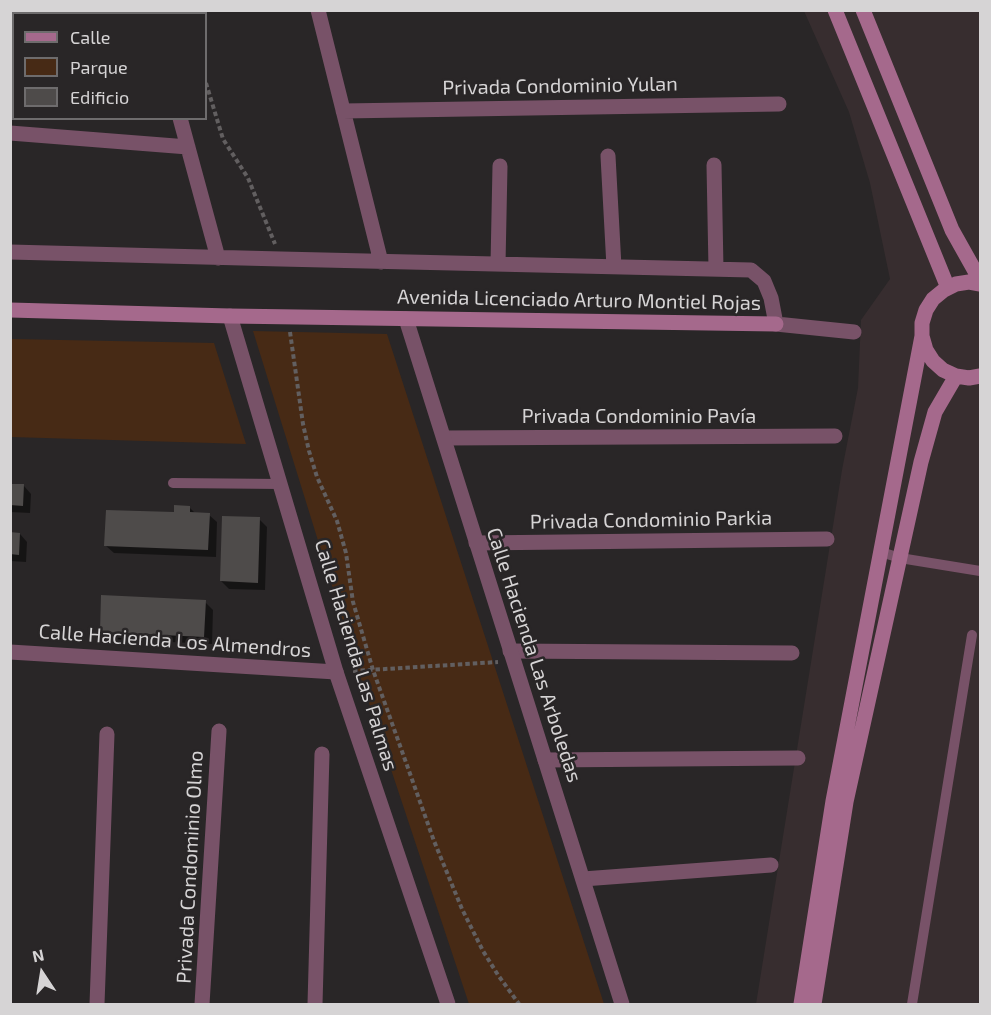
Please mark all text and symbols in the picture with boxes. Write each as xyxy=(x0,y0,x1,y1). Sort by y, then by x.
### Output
legend xyxy=(12,12,207,120)
text: Calle xyxy=(70,26,111,48)
text: Parque xyxy=(70,56,128,78)
street label: Privada Condominio Yulan xyxy=(442,72,678,100)
text: Edificio xyxy=(70,86,129,108)
street label: Avenida Licenciado Arturo Montiel Rojas xyxy=(397,285,761,315)
street label: Privada Condominio Pavía xyxy=(522,404,756,428)
street label: Privada Condominio Parkia xyxy=(530,506,772,534)
street label: Calle Hacienda Las Arboledas xyxy=(481,525,587,785)
street label: Calle Hacienda Las Palmas xyxy=(309,536,403,774)
street label: Calle Hacienda Los Almendros xyxy=(38,620,312,662)
street label: Privada Condominio Olmo xyxy=(172,750,208,984)
north arrow xyxy=(12,943,72,1003)
text: N xyxy=(31,944,46,965)

